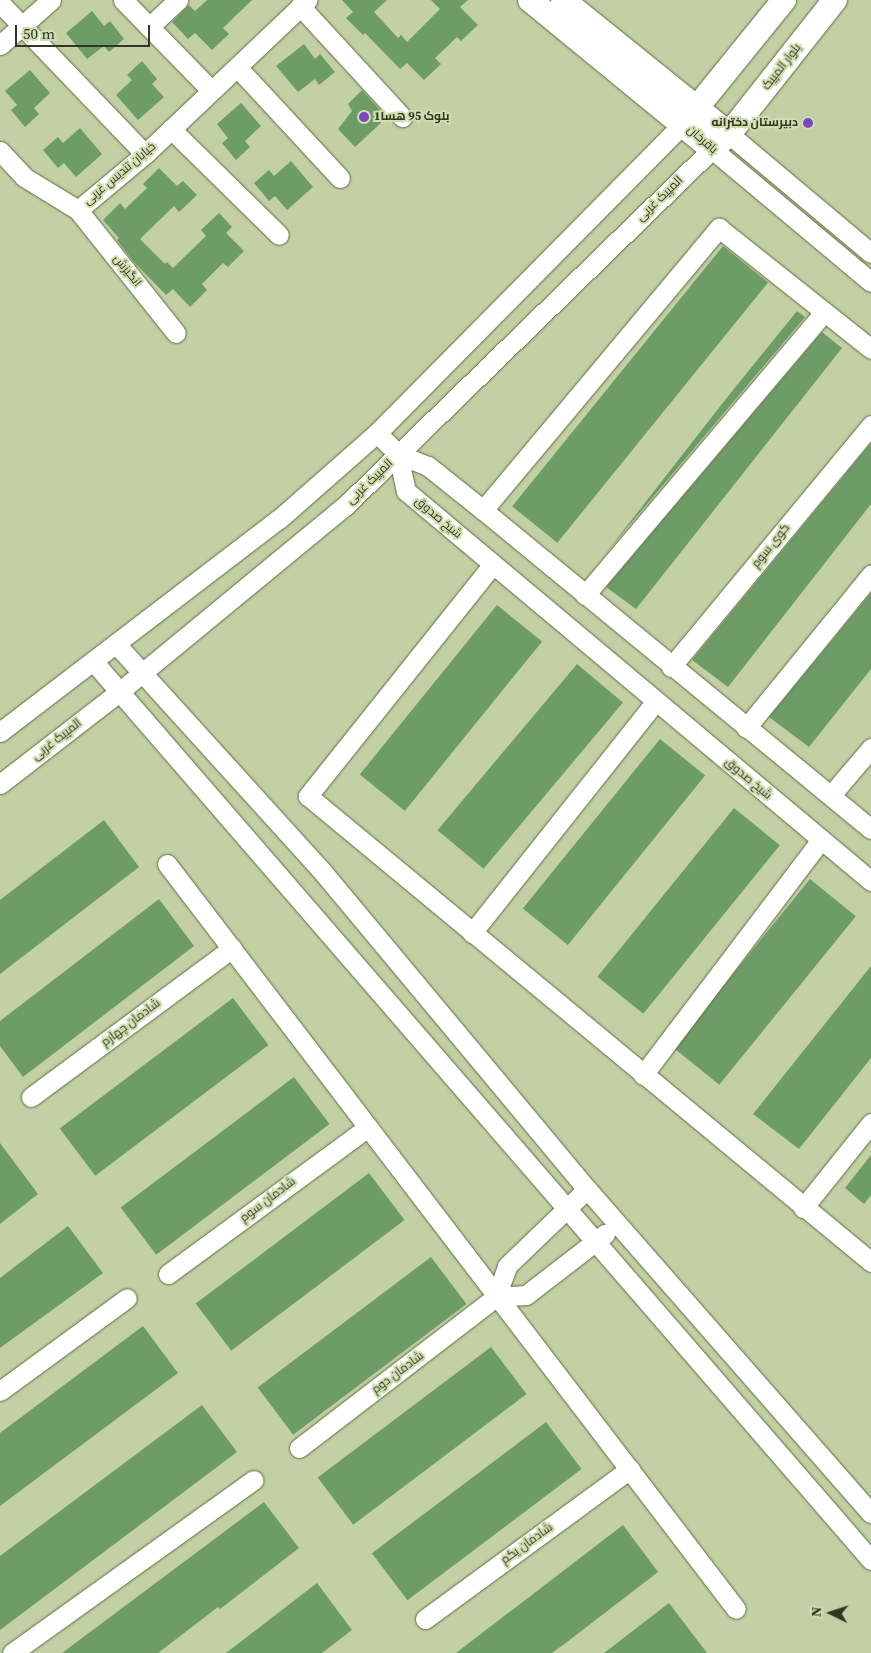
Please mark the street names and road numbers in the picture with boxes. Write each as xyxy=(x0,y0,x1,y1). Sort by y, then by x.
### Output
street label: بلوار المپیک xyxy=(760,41,804,93)
street label: باقرخان xyxy=(684,123,720,157)
street label: خیابان تندیس غربی xyxy=(81,140,159,208)
street label: المپیک غربی xyxy=(634,173,686,225)
street label: انگیزش xyxy=(110,252,144,290)
street label: المپیک غربی xyxy=(344,456,396,508)
street label: شیخ صدوق xyxy=(412,494,464,542)
street label: کوی سوم xyxy=(749,521,793,571)
street label: المپیک غربی xyxy=(29,716,85,764)
street label: شیخ صدوق xyxy=(722,755,774,803)
street label: شادمان چهارم xyxy=(99,996,163,1050)
street label: شادمان سوم xyxy=(237,1174,299,1226)
street label: شادمان دوم xyxy=(369,1349,427,1397)
street label: شادمان یکم xyxy=(498,1520,556,1568)

